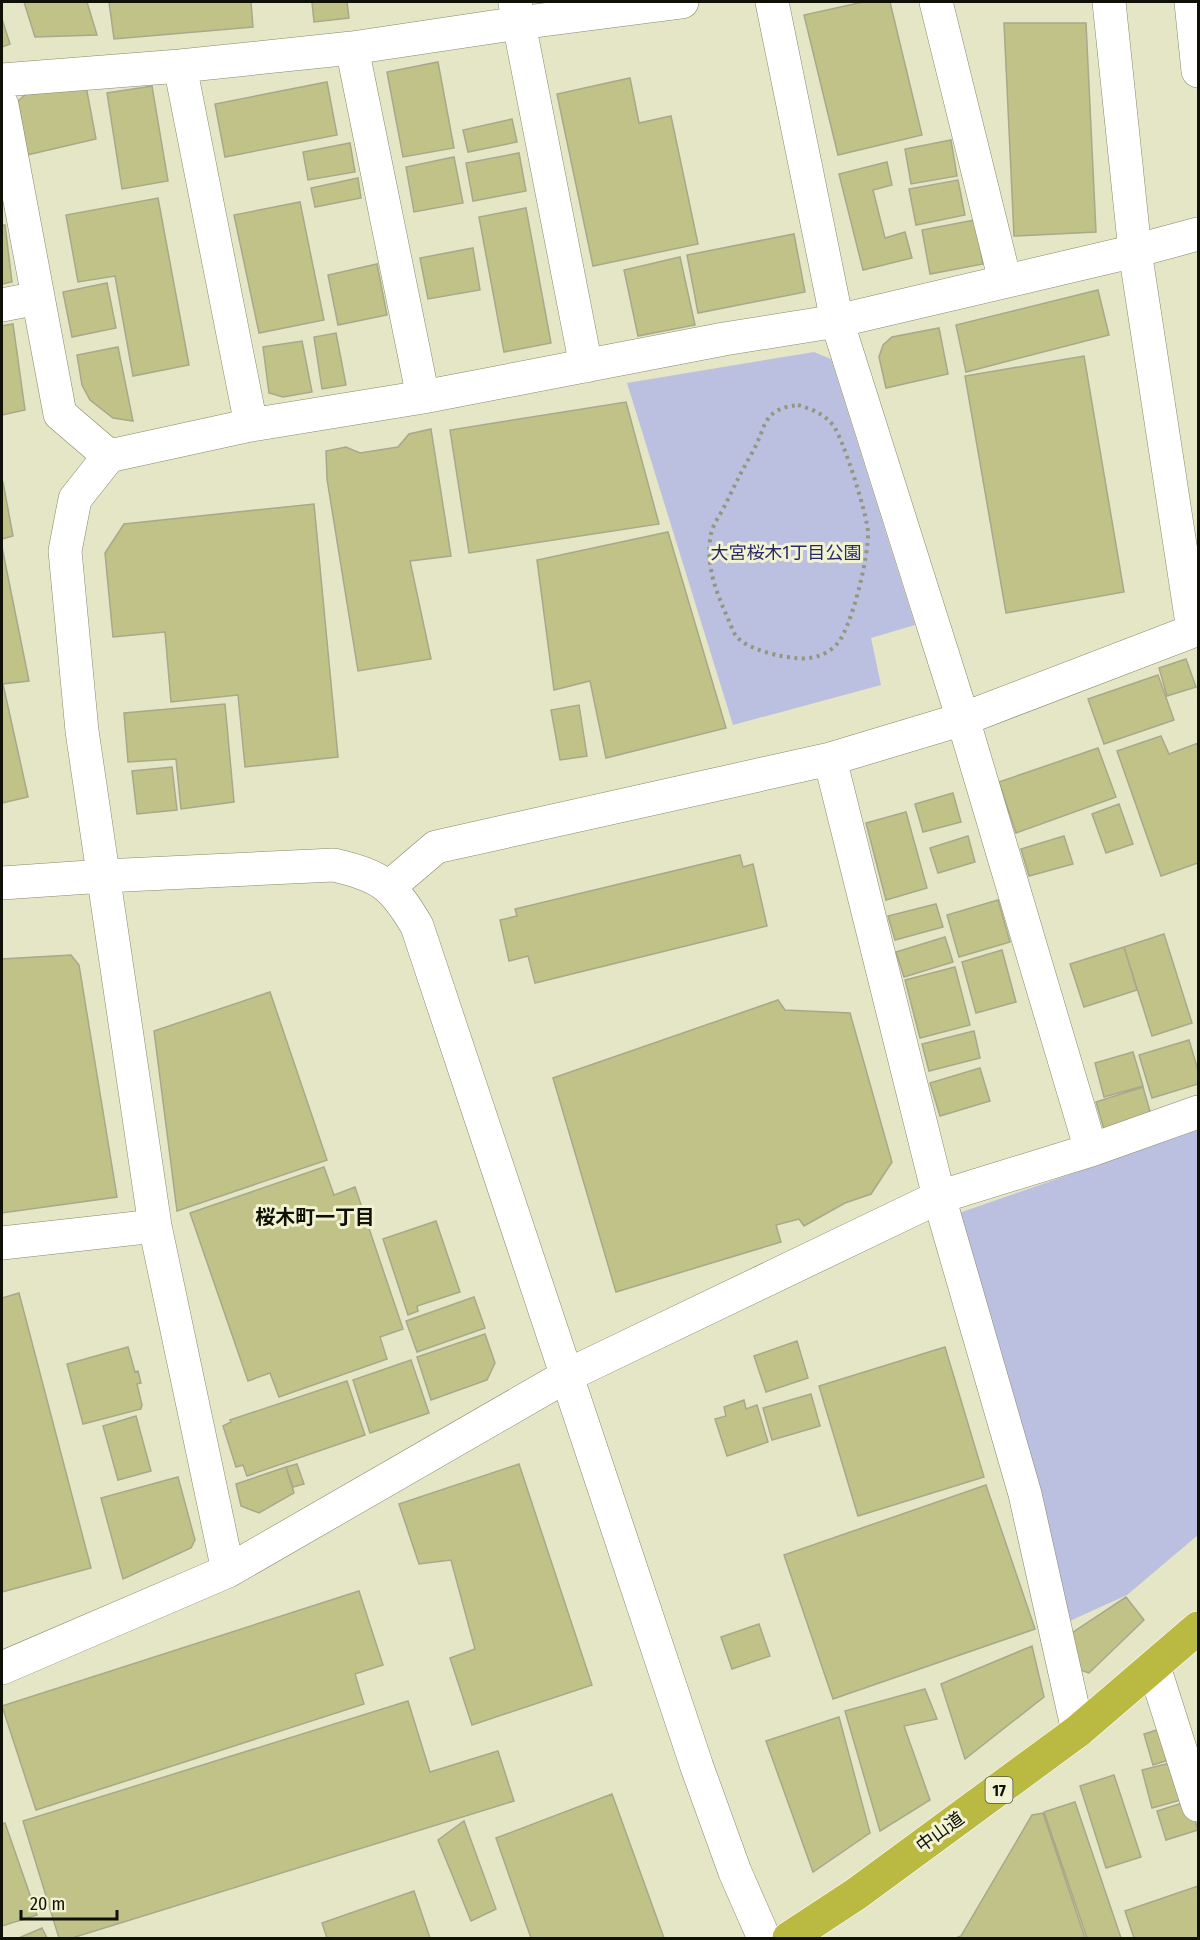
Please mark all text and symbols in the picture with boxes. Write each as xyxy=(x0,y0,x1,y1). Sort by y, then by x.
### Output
park label: 大宮桜木1丁目公園 xyxy=(710,542,862,564)
district label: 桜木町一丁目 xyxy=(255,1205,375,1229)
road number: 17 xyxy=(986,1777,1012,1803)
street label: 中山道 xyxy=(912,1807,968,1857)
scale bar xyxy=(21,1883,117,1921)
text: 20 m xyxy=(30,1893,65,1915)

